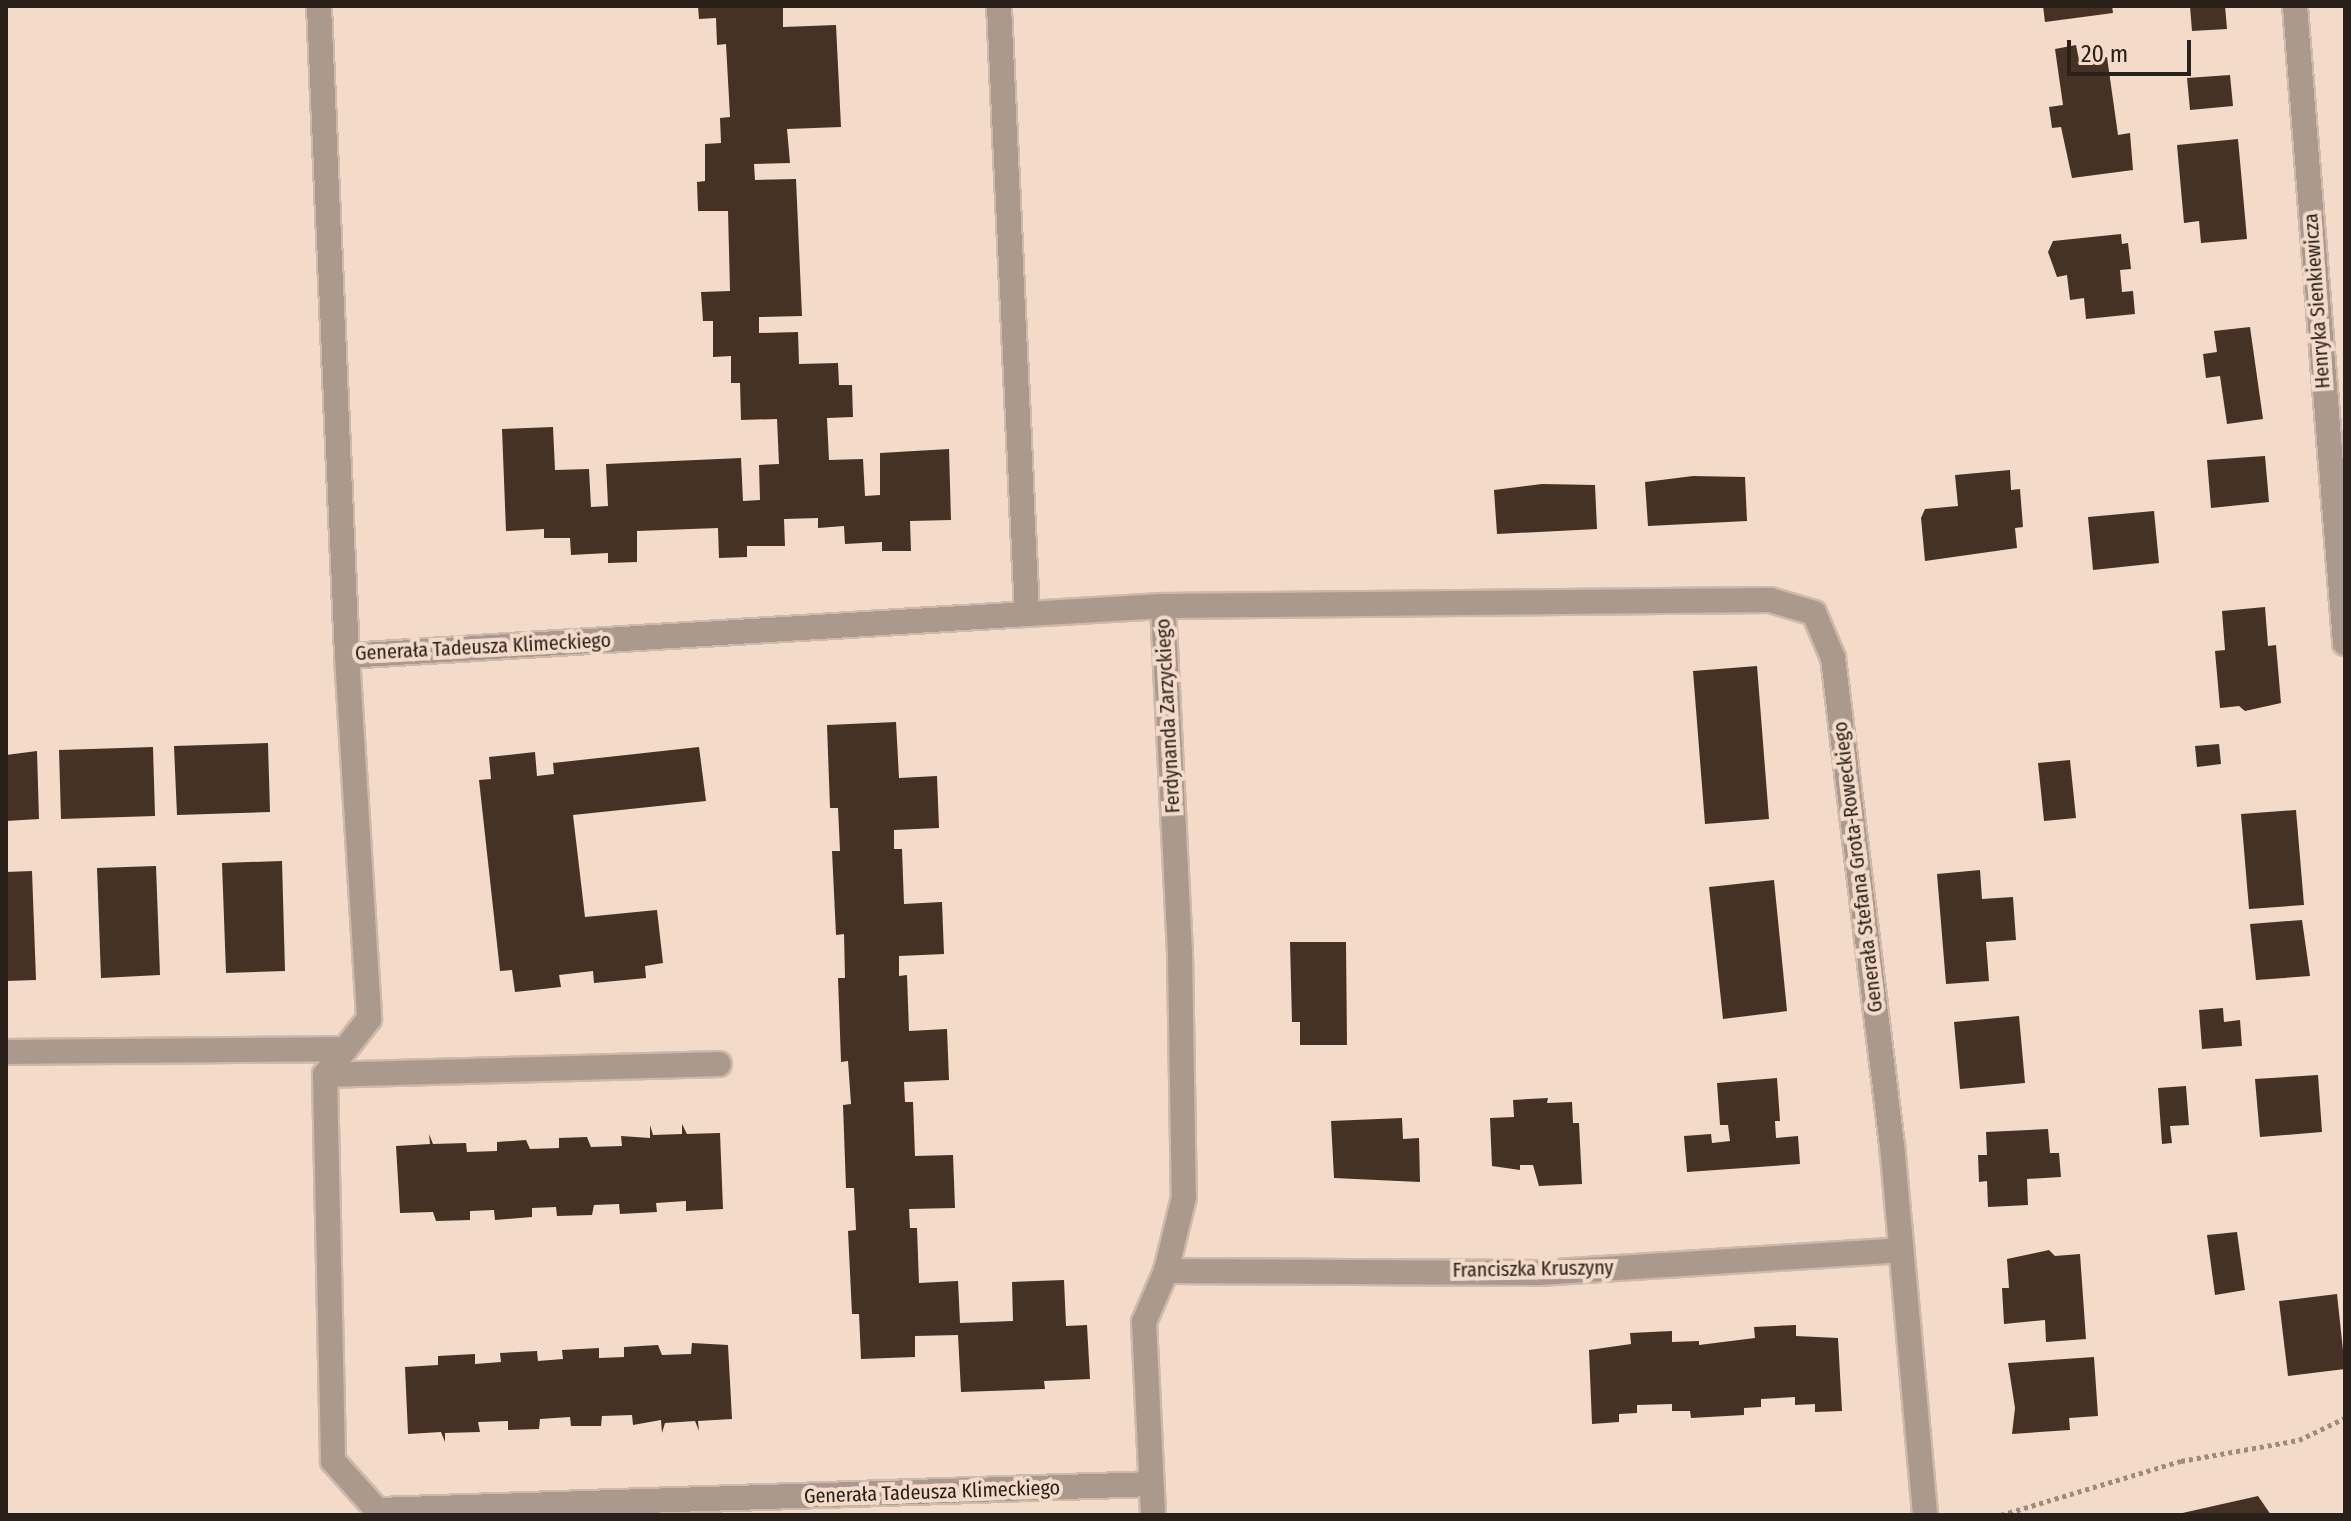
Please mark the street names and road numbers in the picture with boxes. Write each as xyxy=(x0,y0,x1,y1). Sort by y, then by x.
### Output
street label: Henryka Sienkiewicza xyxy=(2299,213,2335,389)
street label: Ferdynanda Zarzyckiego xyxy=(1151,618,1185,814)
street label: Generała Tadeusza Klimeckiego xyxy=(354,628,612,666)
street label: Generała Stefana Grota-Roweckiego xyxy=(1828,720,1888,1014)
street label: Franciszka Kruszyny xyxy=(1452,1256,1614,1282)
street label: Generała Tadeusza Klimeckiego xyxy=(804,1476,1060,1508)

